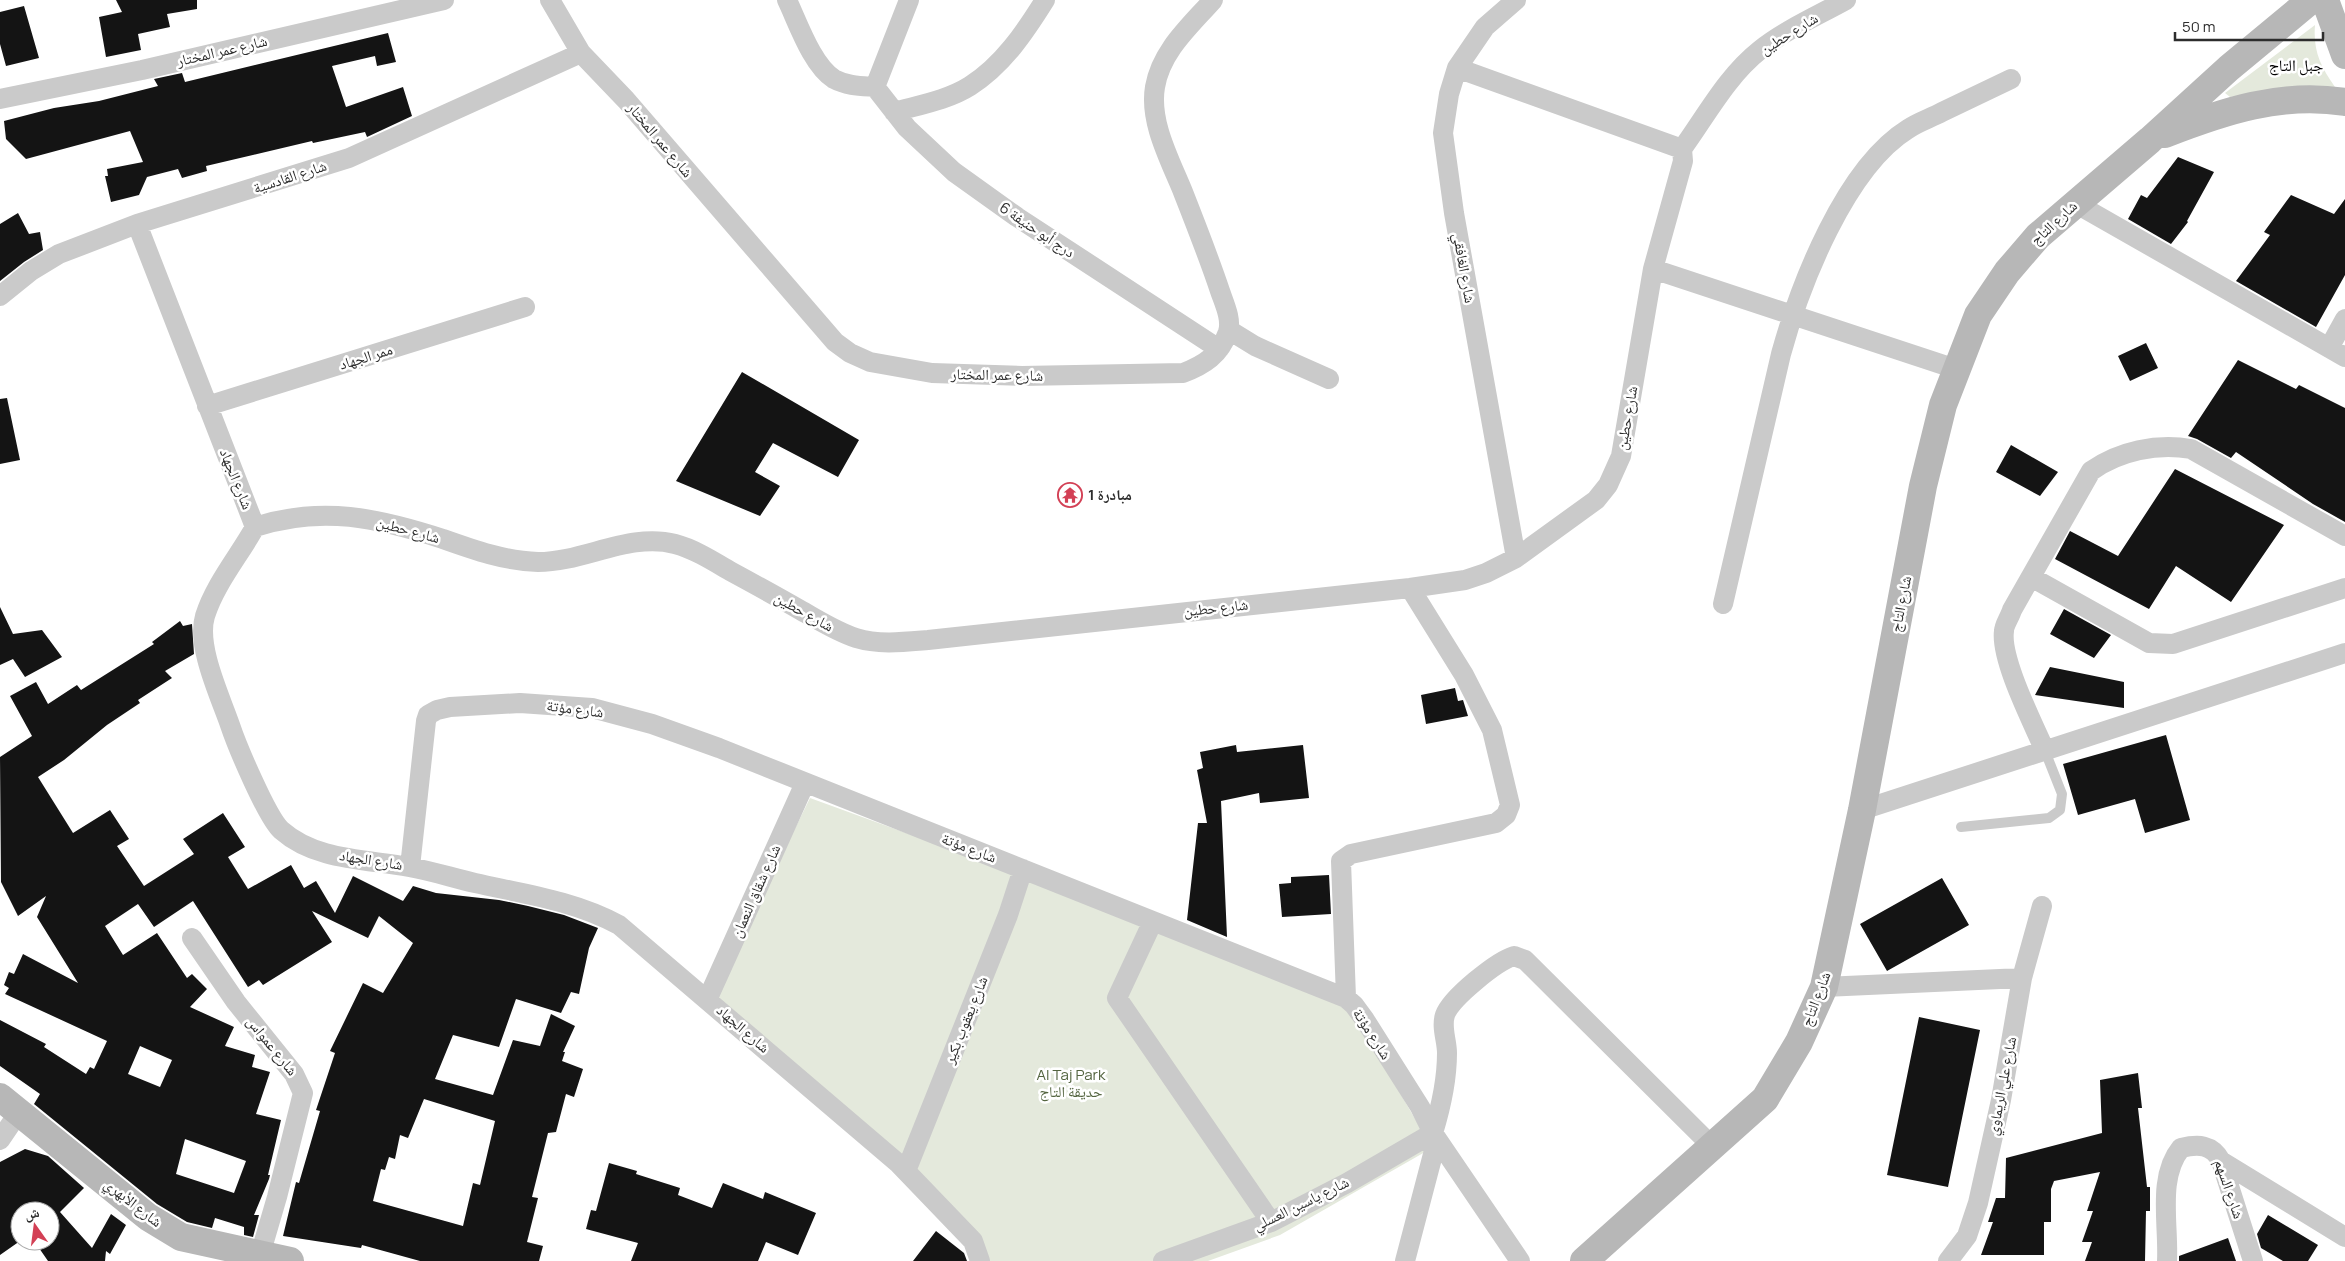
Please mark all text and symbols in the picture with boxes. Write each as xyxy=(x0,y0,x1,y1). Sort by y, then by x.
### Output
street label: شارع حطين xyxy=(1756,7,1822,60)
scale bar xyxy=(2175,10,2322,42)
text: 50 m xyxy=(2182,16,2216,37)
street label: شارع عمر المختار xyxy=(174,30,269,71)
district label: جبل التاج xyxy=(2269,54,2323,76)
street label: شارع عمر المختار xyxy=(622,97,698,182)
street label: شارع القادسية xyxy=(250,155,329,198)
street label: شارع التاج xyxy=(2026,195,2082,250)
street label: درج أبو حنيفة 6 xyxy=(996,197,1079,262)
street label: شارع الغافقي xyxy=(1446,231,1481,305)
street label: ممر الجهاد xyxy=(337,338,395,375)
street label: شارع عمر المختار xyxy=(950,363,1043,386)
street label: شارع حطين xyxy=(1611,384,1642,452)
street label: شارع الجهاد xyxy=(215,445,258,513)
temple icon: مبادرة 1 xyxy=(1057,482,1083,508)
place label: مبادرة 1 xyxy=(1088,484,1132,505)
street label: شارع حطين xyxy=(374,511,442,548)
street label: شارع التاج xyxy=(1885,574,1916,634)
street label: شارع حطين xyxy=(771,587,838,636)
street label: شارع حطين xyxy=(1183,594,1249,621)
street label: شارع مؤتة xyxy=(545,695,605,722)
street label: شارع مؤتة xyxy=(939,827,1000,868)
street label: شارع شقاق النعمان xyxy=(726,841,785,941)
street label: شارع الجهاد xyxy=(338,844,404,875)
street label: شارع التاج xyxy=(1796,968,1836,1029)
street label: شارع يعقوب بكير xyxy=(938,973,993,1068)
street label: شارع الجهاد xyxy=(712,1000,774,1058)
street label: شارع مؤتة xyxy=(1348,1004,1397,1064)
street label: شارع عمواس xyxy=(242,1011,303,1080)
street label: شارع علي الريماوي xyxy=(1982,1035,2023,1137)
park label: Al Taj Park حديقة التاج xyxy=(1037,1064,1106,1102)
street label: شارع السهم xyxy=(2209,1156,2250,1222)
street label: شارع ياسين العسلي xyxy=(1249,1171,1353,1237)
street label: شارع الأبهري xyxy=(99,1173,167,1233)
north arrow xyxy=(10,1201,60,1251)
text: ش xyxy=(22,1202,41,1224)

